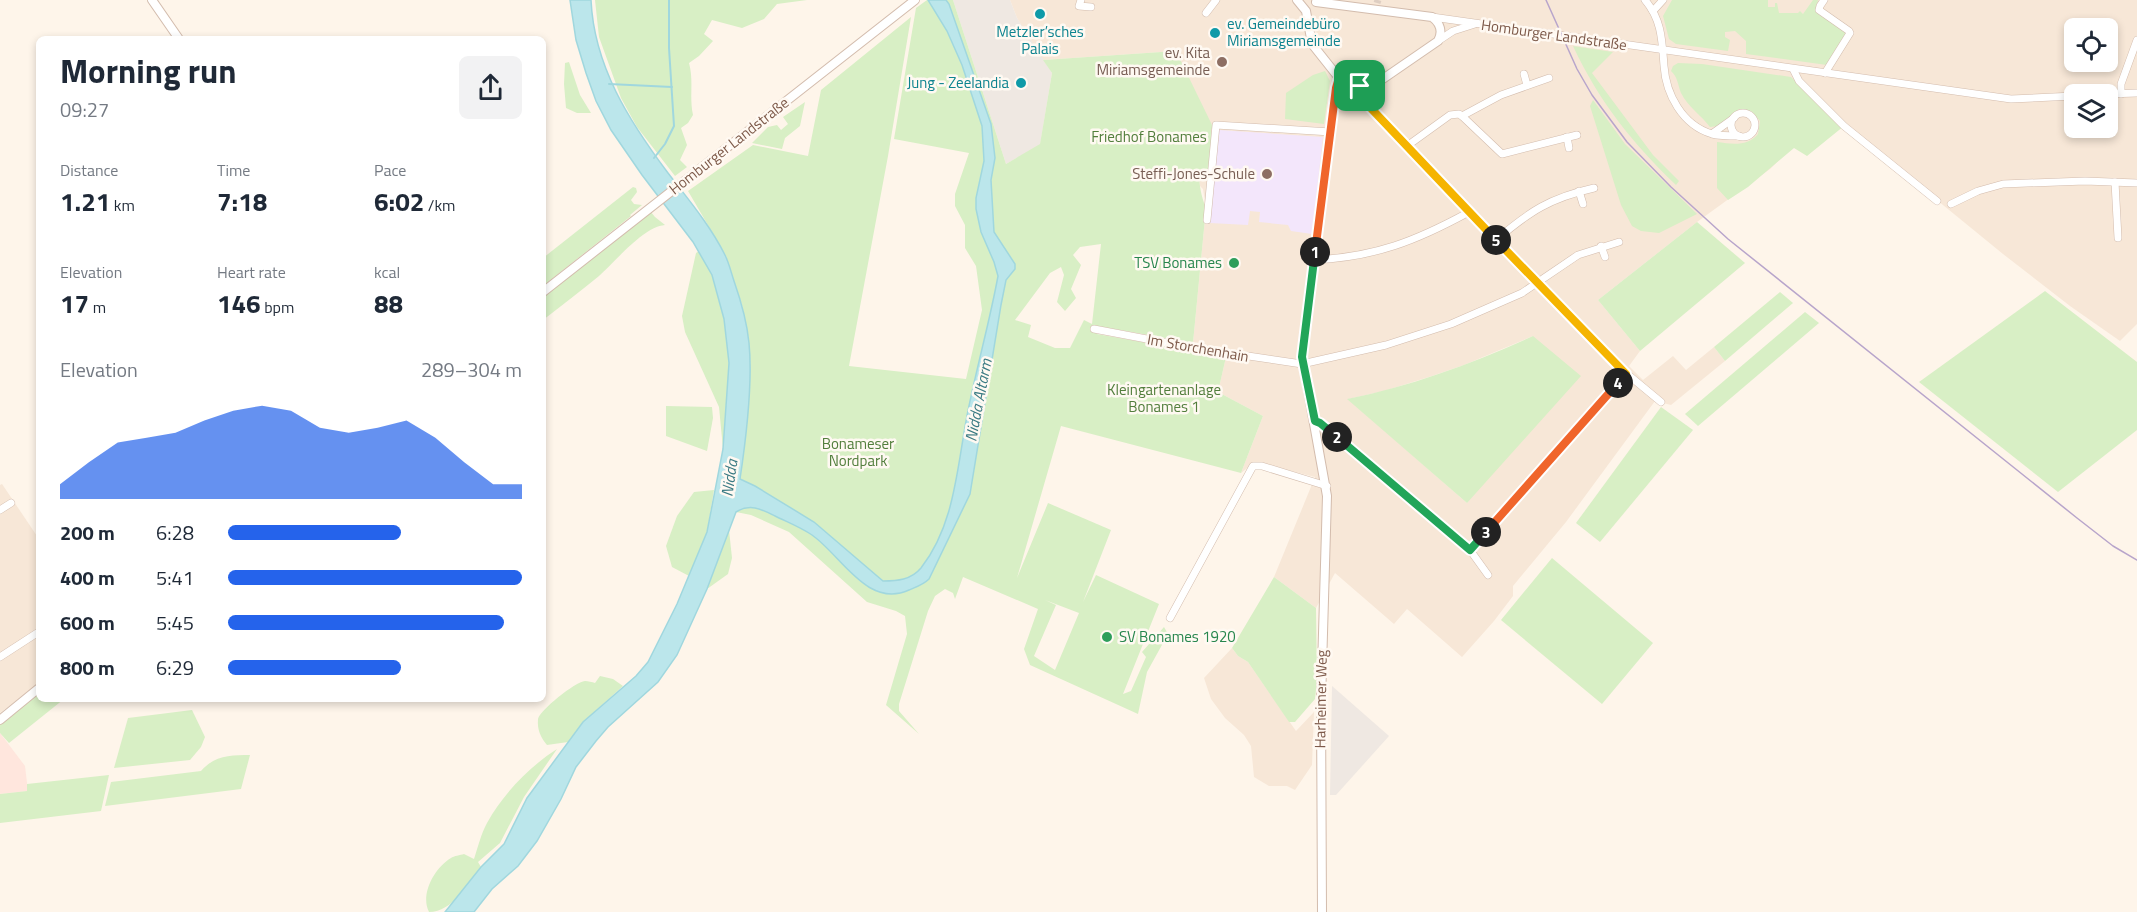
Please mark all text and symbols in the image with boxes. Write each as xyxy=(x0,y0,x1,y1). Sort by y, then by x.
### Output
marker: Metzler’sches Palais xyxy=(1033,7,1047,21)
place label: ev. Gemeindebüro Miriamsgemeinde xyxy=(1227,12,1341,52)
street label: Homburger Landstraße xyxy=(1480,13,1628,56)
map controls xyxy=(2064,18,2118,138)
button: locate xyxy=(2064,18,2118,72)
place label: Metzler’sches Palais xyxy=(996,20,1084,60)
marker: ev. Gemeindebüro Miriamsgemeinde xyxy=(1208,26,1222,40)
place label: ev. Kita Miriamsgemeinde xyxy=(1096,41,1210,81)
text: Morning run xyxy=(60,46,237,96)
marker: ev. Kita Miriamsgemeinde xyxy=(1215,55,1229,69)
button: share xyxy=(459,56,522,119)
pin xyxy=(1334,60,1385,111)
icon: arrive xyxy=(1343,69,1376,102)
place label: Jung - Zeelandia xyxy=(907,71,1009,94)
marker: Jung - Zeelandia xyxy=(1014,76,1028,90)
button: layers xyxy=(2064,84,2118,138)
street label: Homburger Landstraße xyxy=(664,91,794,200)
text: 09:27 xyxy=(60,94,109,125)
park label: Friedhof Bonames xyxy=(1091,125,1207,148)
text: Distance xyxy=(60,158,118,182)
text: Time xyxy=(217,158,250,182)
text: Pace xyxy=(374,158,406,182)
place label: Steffi-Jones-Schule xyxy=(1132,162,1255,185)
marker: Steffi-Jones-Schule xyxy=(1260,167,1274,181)
text: 1.21 xyxy=(60,182,110,221)
text: 7:18 xyxy=(217,182,267,221)
text: 6:02 xyxy=(374,182,424,221)
text: km xyxy=(110,193,135,217)
text: /km xyxy=(424,193,456,217)
pin: 5 xyxy=(1481,225,1511,255)
text: 5 xyxy=(1492,228,1500,252)
pin: 1 xyxy=(1300,237,1330,267)
text: 1 xyxy=(1311,240,1319,264)
place label: TSV Bonames xyxy=(1134,251,1222,274)
marker: TSV Bonames xyxy=(1227,256,1241,270)
text: Elevation xyxy=(60,260,122,284)
text: Heart rate xyxy=(217,260,286,284)
text: kcal xyxy=(374,260,400,284)
text: 17 xyxy=(60,284,89,323)
text: 146 xyxy=(217,284,261,323)
text: 88 xyxy=(374,284,403,323)
text: m xyxy=(89,295,106,319)
text: bpm xyxy=(261,295,294,319)
street label: Im Storchenhain xyxy=(1145,327,1251,368)
text: Elevation xyxy=(60,354,138,385)
text: 289–304 m xyxy=(421,354,522,385)
water label: Nidda Altarm xyxy=(958,356,998,443)
pin: 4 xyxy=(1603,368,1633,398)
text: 4 xyxy=(1614,371,1622,395)
park label: Kleingartenanlage Bonames 1 xyxy=(1107,378,1221,418)
pin: 2 xyxy=(1322,422,1352,452)
text: 2 xyxy=(1333,425,1341,449)
park label: Bonameser Nordpark xyxy=(822,432,894,472)
water label: Nidda xyxy=(715,457,744,498)
text: 200 m xyxy=(60,517,115,548)
text: 6:28 xyxy=(156,517,194,548)
pin: 3 xyxy=(1471,517,1501,547)
text: 3 xyxy=(1482,520,1490,544)
text: 400 m xyxy=(60,562,115,593)
text: 5:41 xyxy=(156,562,194,593)
text: 600 m xyxy=(60,607,115,638)
text: 5:45 xyxy=(156,607,194,638)
place label: SV Bonames 1920 xyxy=(1119,625,1236,648)
marker: SV Bonames 1920 xyxy=(1100,630,1114,644)
street label: Harheimer Weg xyxy=(1308,649,1333,749)
text: 800 m xyxy=(60,652,115,683)
text: 6:29 xyxy=(156,652,194,683)

